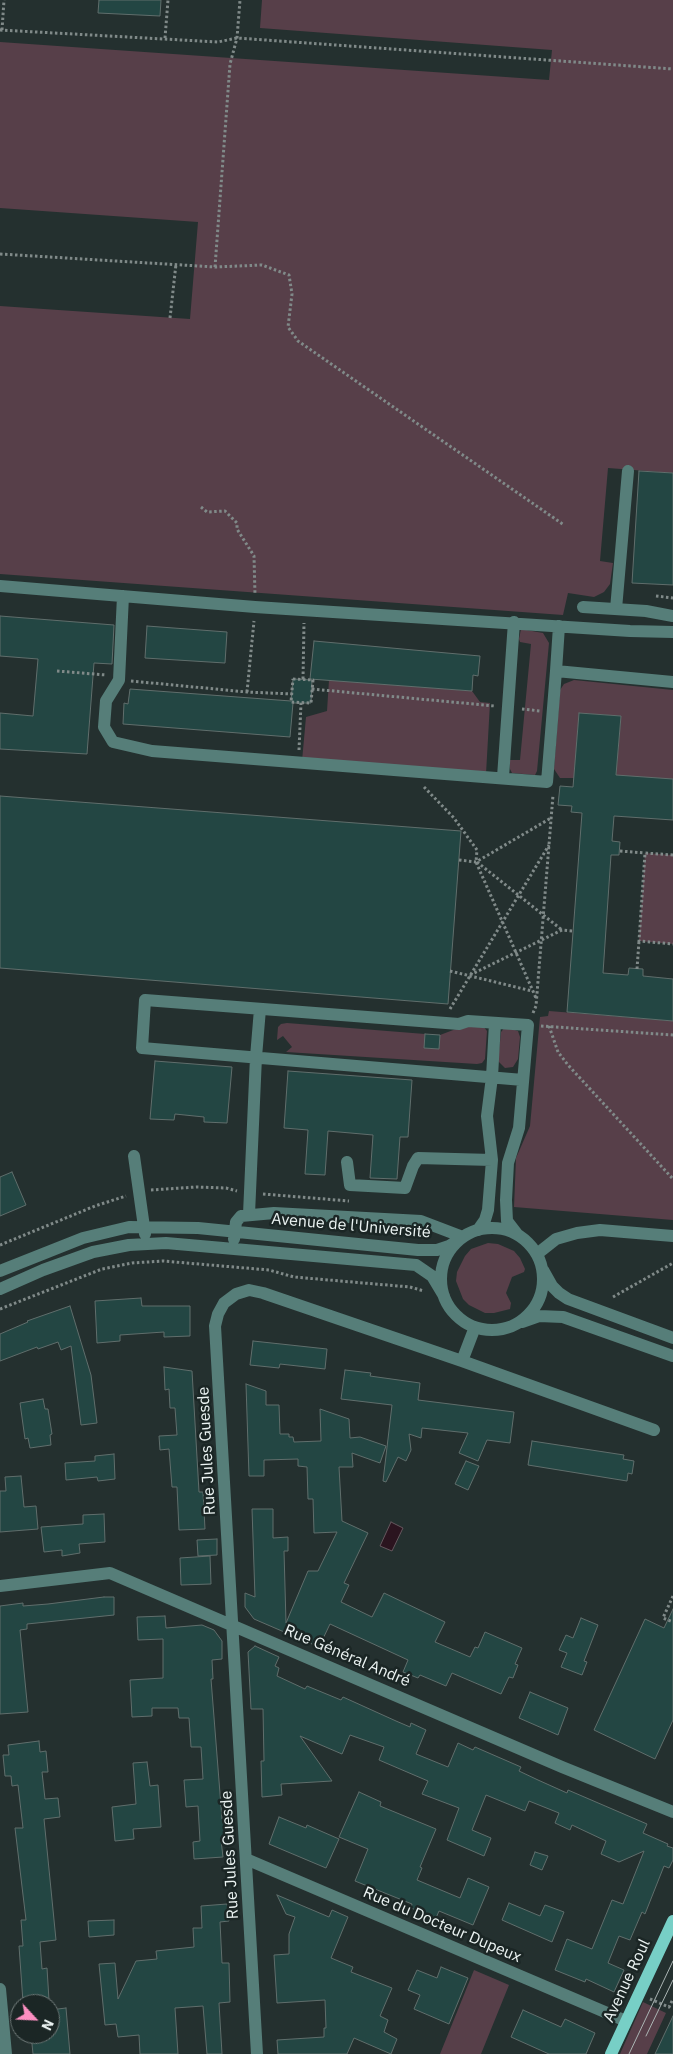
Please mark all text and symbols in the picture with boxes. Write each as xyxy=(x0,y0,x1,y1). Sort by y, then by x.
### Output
street label: Avenue de l'Université xyxy=(271,1209,431,1243)
street label: Rue Jules Guesde xyxy=(194,1386,220,1516)
street label: Rue Général André xyxy=(281,1621,413,1691)
street label: Rue Jules Guesde xyxy=(217,1790,243,1920)
street label: Rue du Docteur Dupeux xyxy=(360,1883,524,1967)
street label: Avenue Roul xyxy=(599,1936,655,2026)
north arrow xyxy=(10,1994,60,2044)
text: N xyxy=(37,2017,58,2033)

